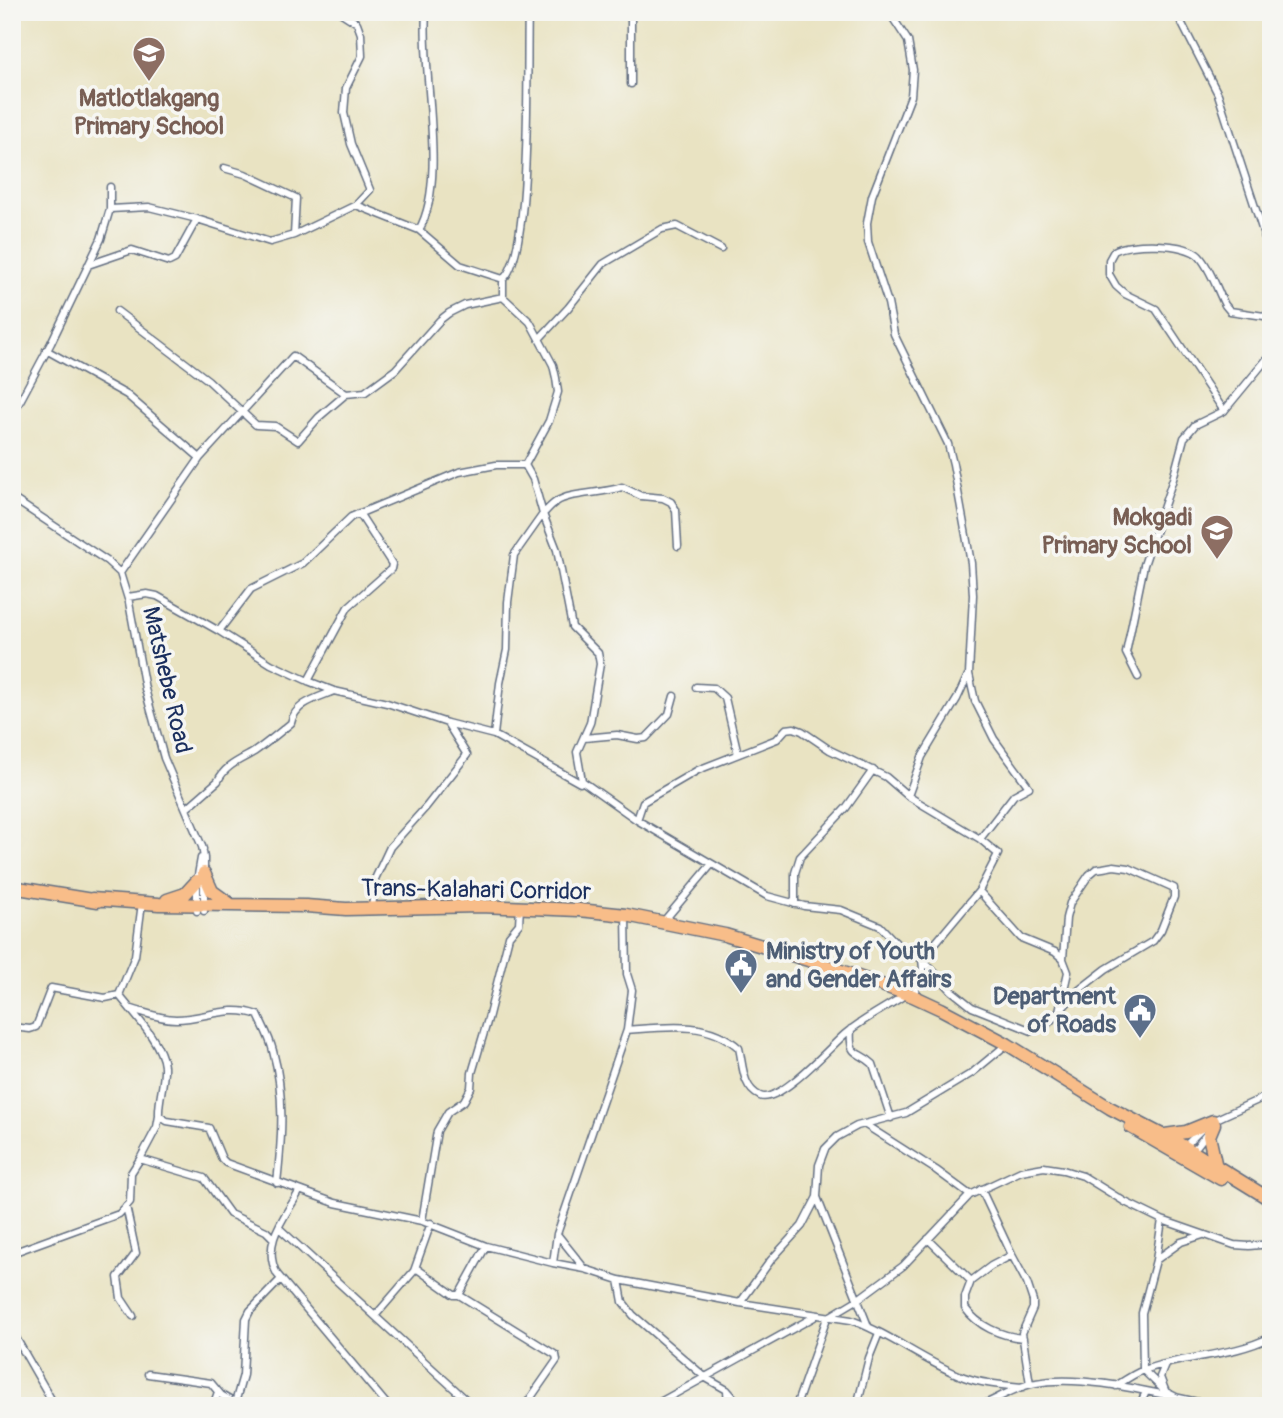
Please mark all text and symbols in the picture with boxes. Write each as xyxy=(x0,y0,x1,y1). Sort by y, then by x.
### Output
school or university icon: Matlotlakgang Primary School xyxy=(130,34,168,83)
place label: Matlotlakgang Primary School xyxy=(74,84,224,141)
place label: Mokgadi Primary School xyxy=(1042,503,1192,560)
school or university icon: Mokgadi Primary School xyxy=(1198,512,1236,561)
street label: Matshebe Road xyxy=(136,604,198,756)
street label: Trans-Kalahari Corridor xyxy=(361,873,592,907)
place label: Ministry of Youth and Gender Affairs xyxy=(766,937,952,994)
public building icon: Ministry of Youth and Gender Affairs xyxy=(722,946,760,995)
place label: Department of Roads xyxy=(993,982,1117,1039)
public building icon: Department of Roads xyxy=(1121,991,1159,1040)

